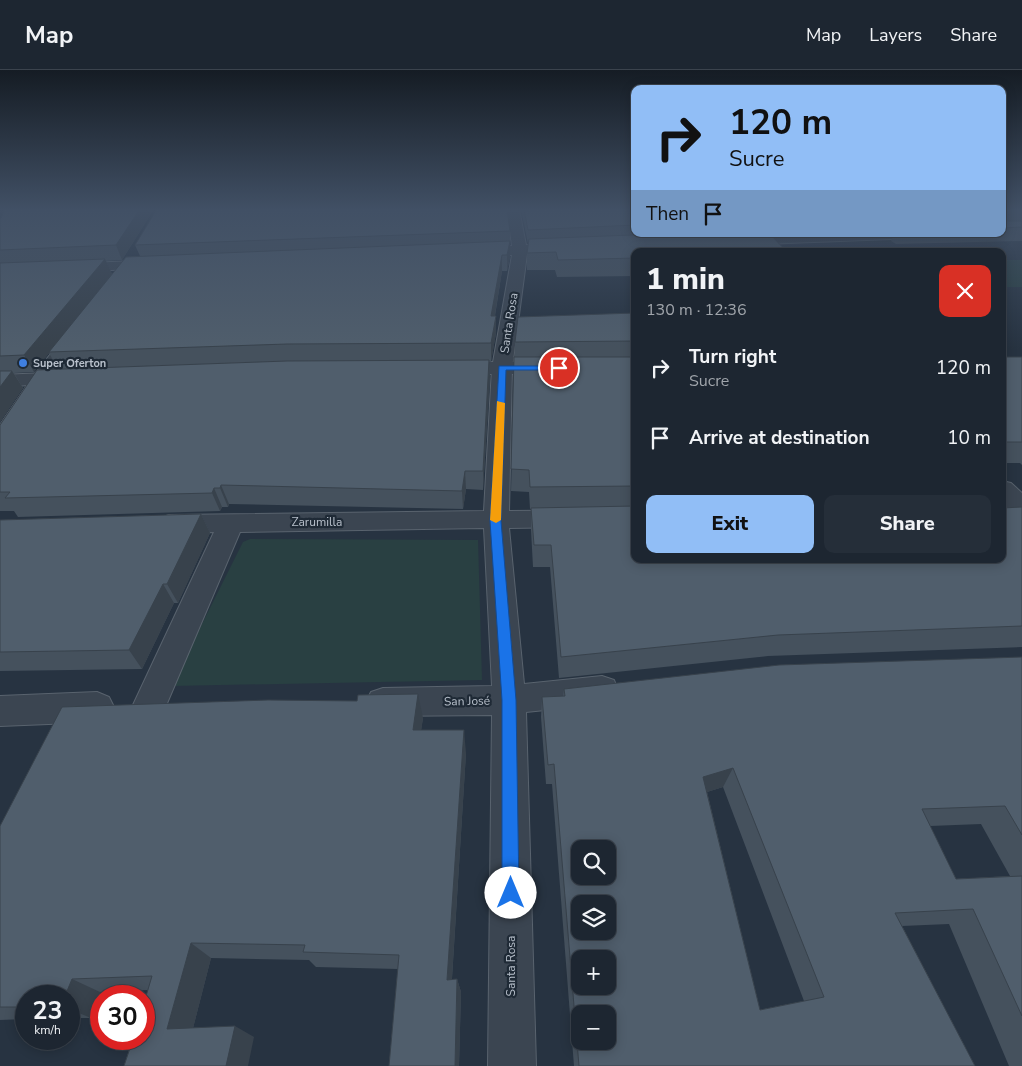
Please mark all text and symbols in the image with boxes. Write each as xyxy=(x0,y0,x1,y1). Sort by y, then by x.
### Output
text: Map xyxy=(25,19,73,51)
text: Map xyxy=(806,23,841,47)
text: Layers xyxy=(869,23,922,47)
text: Share xyxy=(950,23,997,47)
text: 120 m xyxy=(729,99,832,146)
icon: right xyxy=(646,105,711,170)
text: Sucre xyxy=(729,144,785,174)
icon: arrive xyxy=(699,200,727,228)
text: Then xyxy=(646,201,689,227)
text: 1 min xyxy=(646,259,725,300)
button: close xyxy=(939,265,991,317)
street label: Santa Rosa xyxy=(496,292,522,354)
text: 130 m · 12:36 xyxy=(646,299,747,321)
text: Turn right xyxy=(689,344,776,370)
pin xyxy=(538,347,580,389)
icon: arrive xyxy=(545,354,573,382)
icon: right xyxy=(646,354,674,382)
text: 120 m xyxy=(936,355,991,381)
place label: Super Oferton xyxy=(33,356,106,371)
marker: Super Oferton xyxy=(17,357,29,369)
text: Sucre xyxy=(689,370,729,392)
icon: arrive xyxy=(646,424,674,452)
text: Arrive at destination xyxy=(689,425,870,451)
text: 10 m xyxy=(947,425,991,451)
button: Exit xyxy=(646,495,814,553)
button: Share xyxy=(824,495,991,553)
street label: Zarumilla xyxy=(292,514,342,530)
street label: San José xyxy=(444,693,490,709)
map controls xyxy=(571,840,616,1050)
button: search xyxy=(571,840,616,885)
position arrow xyxy=(484,866,536,918)
button: layers xyxy=(571,895,616,940)
street label: Santa Rosa xyxy=(503,936,519,996)
button: + xyxy=(571,950,616,995)
speed limit sign: 30 xyxy=(90,985,155,1050)
text: 23 xyxy=(32,994,63,1028)
button: − xyxy=(571,1005,616,1050)
text: km/h xyxy=(34,1022,61,1038)

